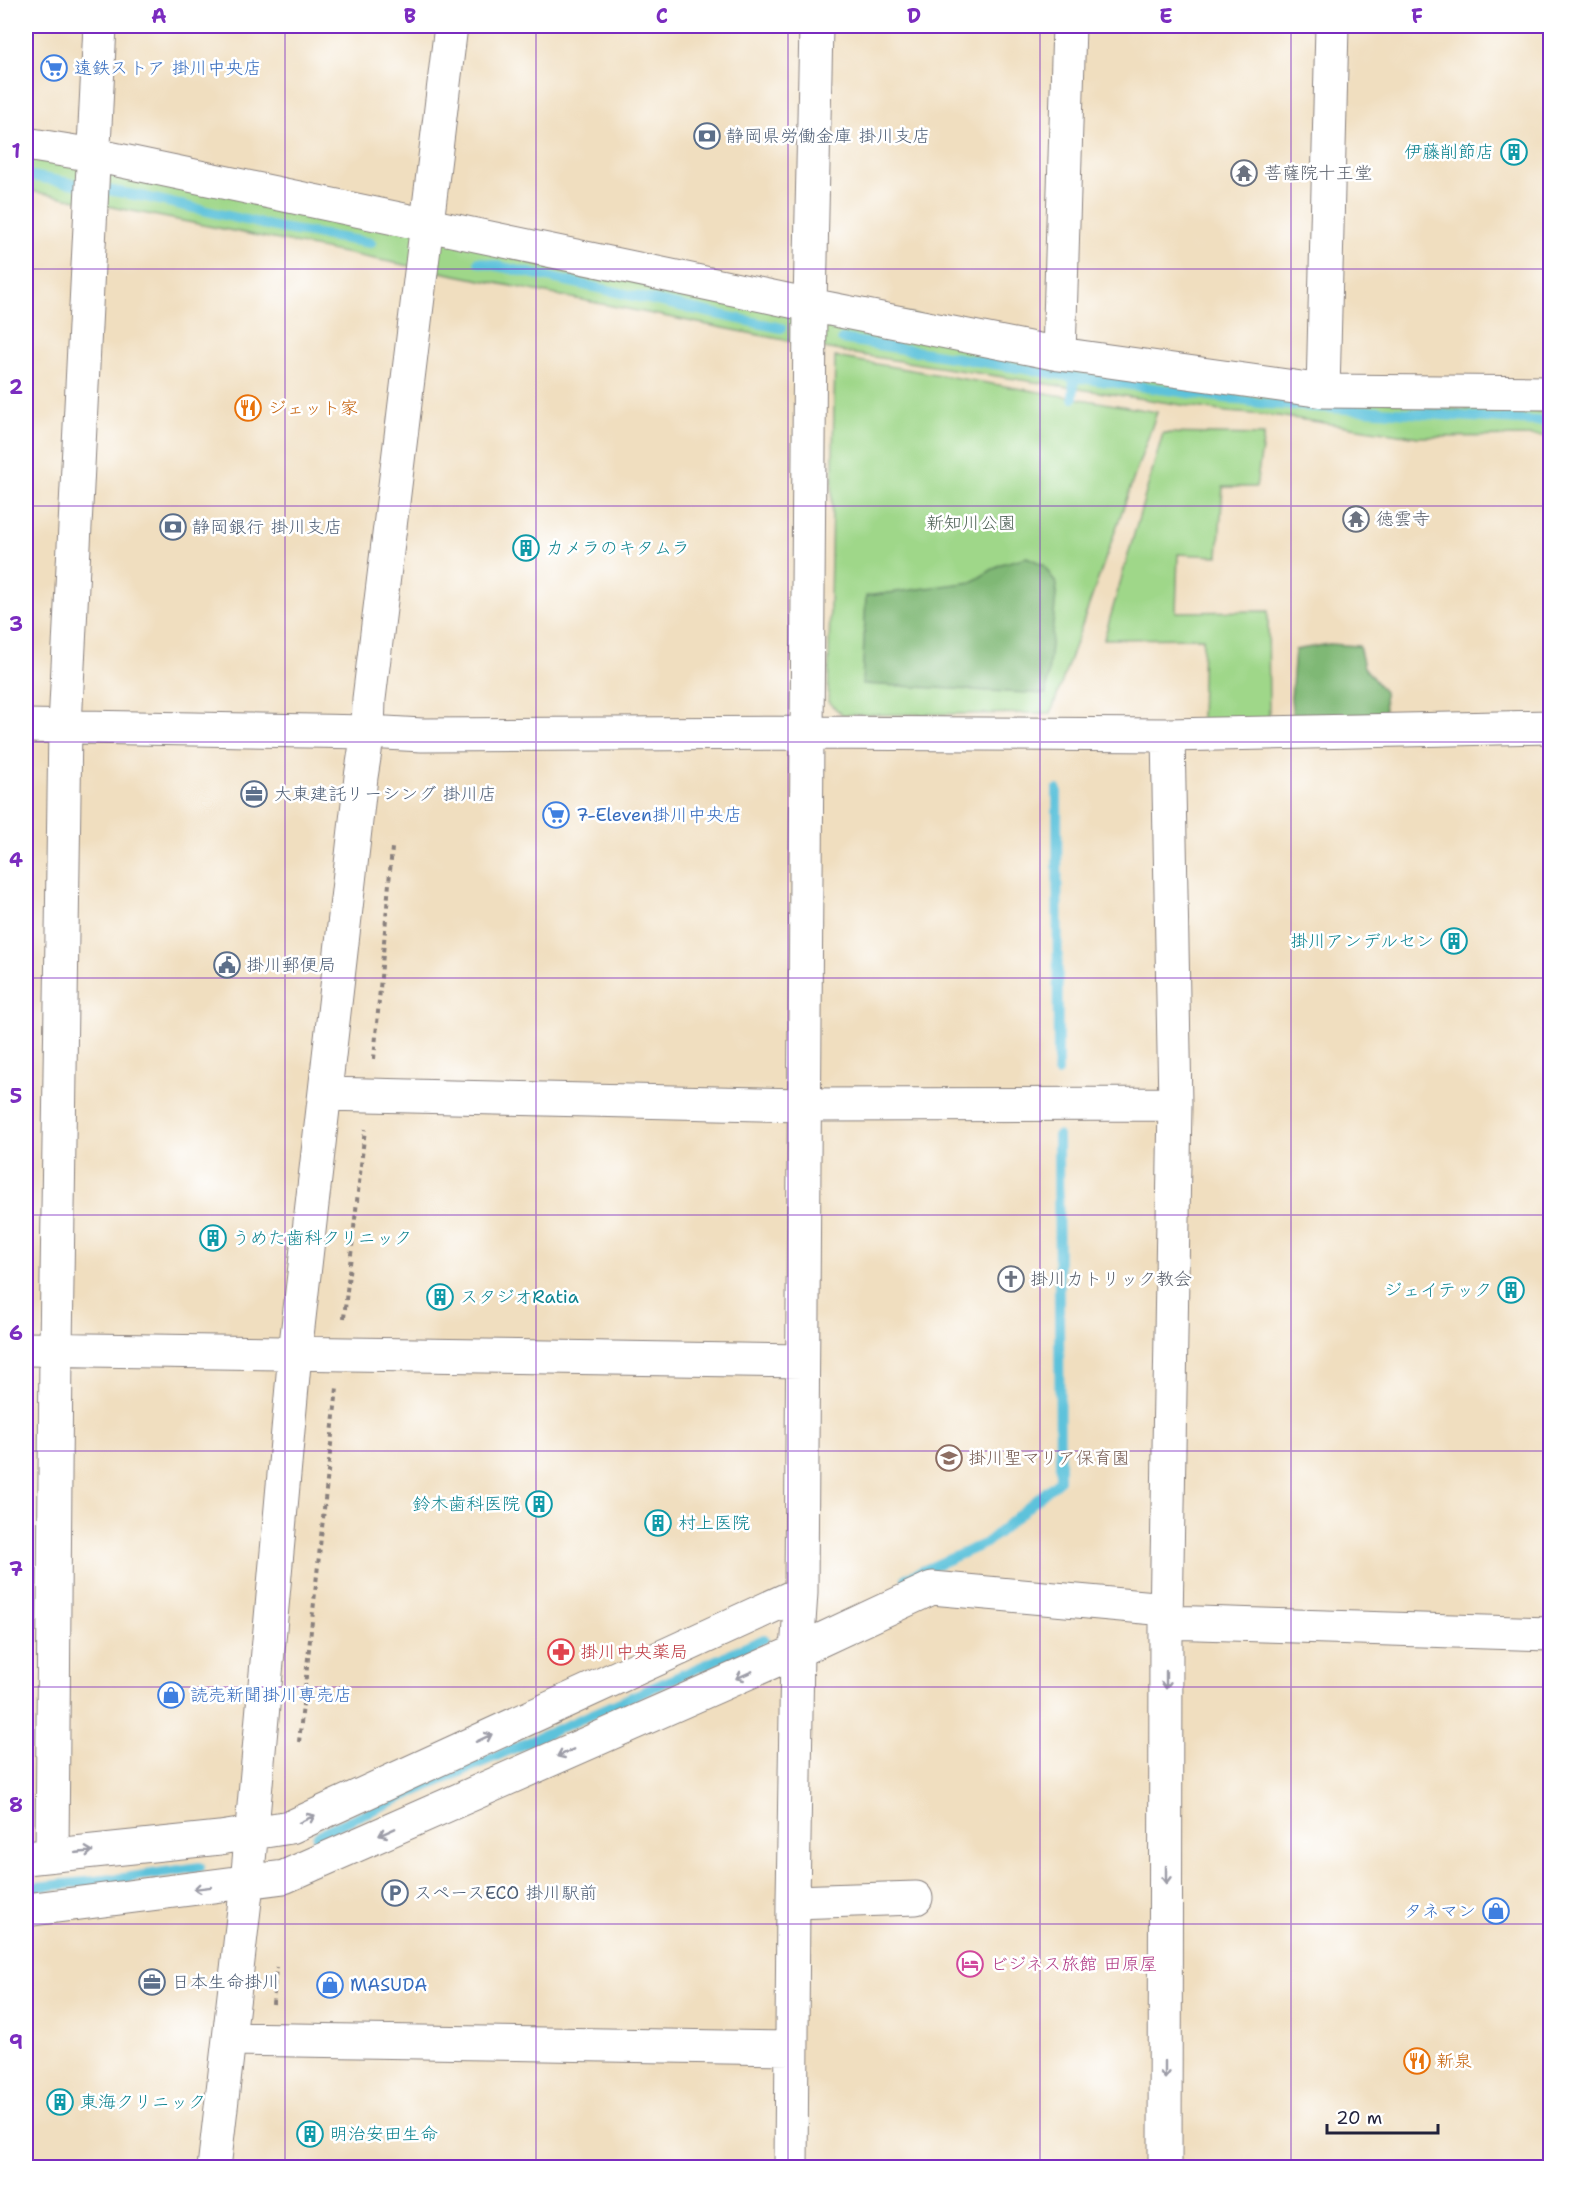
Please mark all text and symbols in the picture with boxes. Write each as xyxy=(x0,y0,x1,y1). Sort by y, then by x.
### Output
text: A xyxy=(151,3,167,29)
text: B xyxy=(404,3,416,29)
text: C xyxy=(656,3,668,29)
text: D xyxy=(907,3,921,29)
text: E xyxy=(1159,3,1173,29)
text: F xyxy=(1411,3,1423,29)
supermarket icon: 遠鉄ストア 掛川中央店 xyxy=(39,53,69,83)
place label: 遠鉄ストア 掛川中央店 xyxy=(74,56,262,80)
bank icon: 静岡県労働金庫 掛川支店 xyxy=(692,121,722,151)
place label: 静岡県労働金庫 掛川支店 xyxy=(726,124,930,148)
building icon: 伊藤削節店 xyxy=(1499,137,1529,167)
text: 1 xyxy=(11,138,21,164)
place label: 伊藤削節店 xyxy=(1404,140,1494,164)
temple icon: 菩薩院十王堂 xyxy=(1229,158,1259,188)
place label: 菩薩院十王堂 xyxy=(1264,161,1372,185)
text: 2 xyxy=(9,374,23,400)
restaurant icon: ジェット家 xyxy=(233,393,263,423)
place label: ジェット家 xyxy=(268,396,358,420)
temple icon: 徳雲寺 xyxy=(1341,504,1371,534)
place label: 徳雲寺 xyxy=(1376,507,1430,531)
park label: 新知川公園 xyxy=(926,511,1016,535)
bank icon: 静岡銀行 掛川支店 xyxy=(158,512,188,542)
place label: 静岡銀行 掛川支店 xyxy=(192,515,342,539)
building icon: カメラのキタムラ xyxy=(511,533,541,563)
place label: カメラのキタムラ xyxy=(546,536,690,560)
text: 3 xyxy=(9,611,23,637)
office icon: 大東建託リーシング 掛川店 xyxy=(239,779,269,809)
place label: 大東建託リーシング 掛川店 xyxy=(274,782,497,806)
supermarket icon: 7-Eleven掛川中央店 xyxy=(541,800,571,830)
place label: 7-Eleven掛川中央店 xyxy=(576,803,742,827)
text: 4 xyxy=(9,847,23,873)
building icon: 掛川アンデルセン xyxy=(1439,926,1469,956)
place label: 掛川アンデルセン xyxy=(1290,929,1434,953)
public building icon: 掛川郵便局 xyxy=(212,950,242,980)
place label: 掛川郵便局 xyxy=(246,953,336,977)
text: 5 xyxy=(10,1083,22,1109)
building icon: うめた歯科クリニック xyxy=(198,1223,228,1253)
place label: うめた歯科クリニック xyxy=(232,1226,412,1250)
church icon: 掛川カトリック教会 xyxy=(996,1264,1026,1294)
place label: 掛川カトリック教会 xyxy=(1030,1267,1192,1291)
building icon: ジェイテック xyxy=(1496,1275,1526,1305)
place label: ジェイテック xyxy=(1384,1278,1492,1302)
building icon: スタジオRatia xyxy=(425,1282,455,1312)
place label: スタジオRatia xyxy=(460,1285,579,1309)
text: 6 xyxy=(9,1320,23,1346)
school or university icon: 掛川聖マリア保育園 xyxy=(934,1443,964,1473)
place label: 掛川聖マリア保育園 xyxy=(968,1446,1130,1470)
building icon: 鈴木歯科医院 xyxy=(524,1489,554,1519)
place label: 鈴木歯科医院 xyxy=(412,1492,520,1516)
building icon: 村上医院 xyxy=(643,1508,673,1538)
place label: 村上医院 xyxy=(678,1511,750,1535)
text: 7 xyxy=(9,1556,23,1582)
pharmacy icon: 掛川中央薬局 xyxy=(546,1637,576,1667)
place label: 掛川中央薬局 xyxy=(580,1640,688,1664)
one-way arrow xyxy=(735,1670,754,1681)
one-way arrow xyxy=(1160,1670,1172,1690)
shop icon: 読売新聞掛川専売店 xyxy=(156,1680,186,1710)
place label: 読売新聞掛川専売店 xyxy=(190,1683,352,1707)
one-way arrow xyxy=(475,1731,493,1743)
one-way arrow xyxy=(557,1748,575,1760)
text: 8 xyxy=(9,1792,23,1818)
one-way arrow xyxy=(298,1813,316,1824)
one-way arrow xyxy=(378,1827,397,1838)
one-way arrow xyxy=(73,1846,93,1857)
one-way arrow xyxy=(1160,1865,1172,1885)
parking icon: スペースECO 掛川駅前 xyxy=(380,1878,410,1908)
place label: スペースECO 掛川駅前 xyxy=(414,1881,597,1905)
one-way arrow xyxy=(193,1882,213,1893)
shop icon: タネマン xyxy=(1481,1896,1511,1926)
place label: タネマン xyxy=(1404,1899,1476,1923)
hotel icon: ビジネス旅館 田原屋 xyxy=(955,1949,985,1979)
place label: ビジネス旅館 田原屋 xyxy=(990,1952,1157,1976)
office icon: 日本生命掛川 xyxy=(137,1967,167,1997)
place label: 日本生命掛川 xyxy=(172,1970,280,1994)
shop icon: MASUDA xyxy=(315,1970,345,2000)
place label: MASUDA xyxy=(350,1973,427,1997)
text: 9 xyxy=(9,2029,23,2055)
restaurant icon: 新泉 xyxy=(1402,2046,1432,2076)
place label: 新泉 xyxy=(1436,2049,1472,2073)
one-way arrow xyxy=(1159,2060,1171,2080)
building icon: 東海クリニック xyxy=(45,2087,75,2117)
place label: 東海クリニック xyxy=(80,2090,206,2114)
scale bar xyxy=(1327,2097,1438,2135)
text: 20 m xyxy=(1336,2106,1382,2130)
building icon: 明治安田生命 xyxy=(295,2119,325,2149)
place label: 明治安田生命 xyxy=(330,2122,438,2146)

